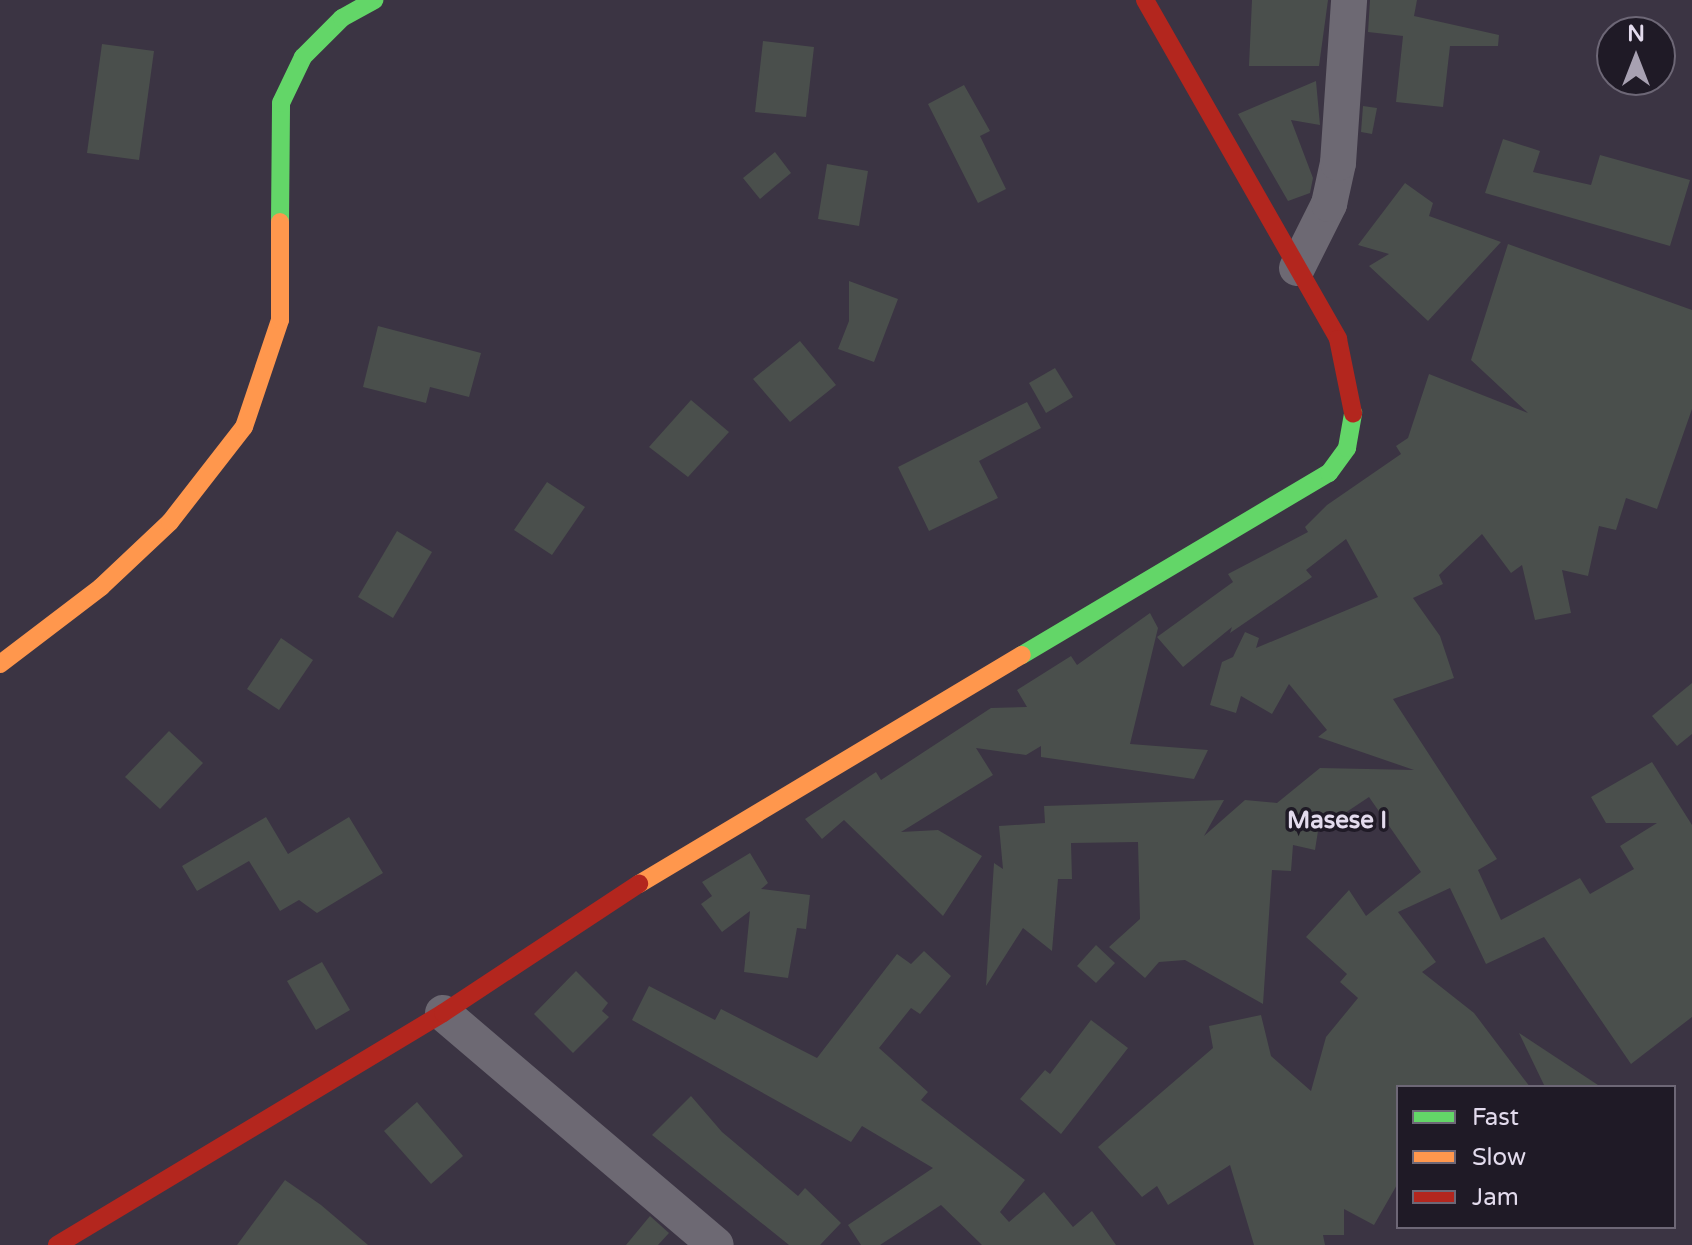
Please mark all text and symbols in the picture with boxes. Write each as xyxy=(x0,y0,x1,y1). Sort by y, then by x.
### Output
north arrow xyxy=(1596,16,1676,96)
text: N xyxy=(1627,21,1645,47)
district label: Masese I xyxy=(1287,807,1387,835)
legend xyxy=(1396,1085,1676,1229)
text: Fast xyxy=(1472,1103,1519,1132)
text: Slow xyxy=(1472,1143,1526,1172)
text: Jam xyxy=(1472,1183,1519,1212)

